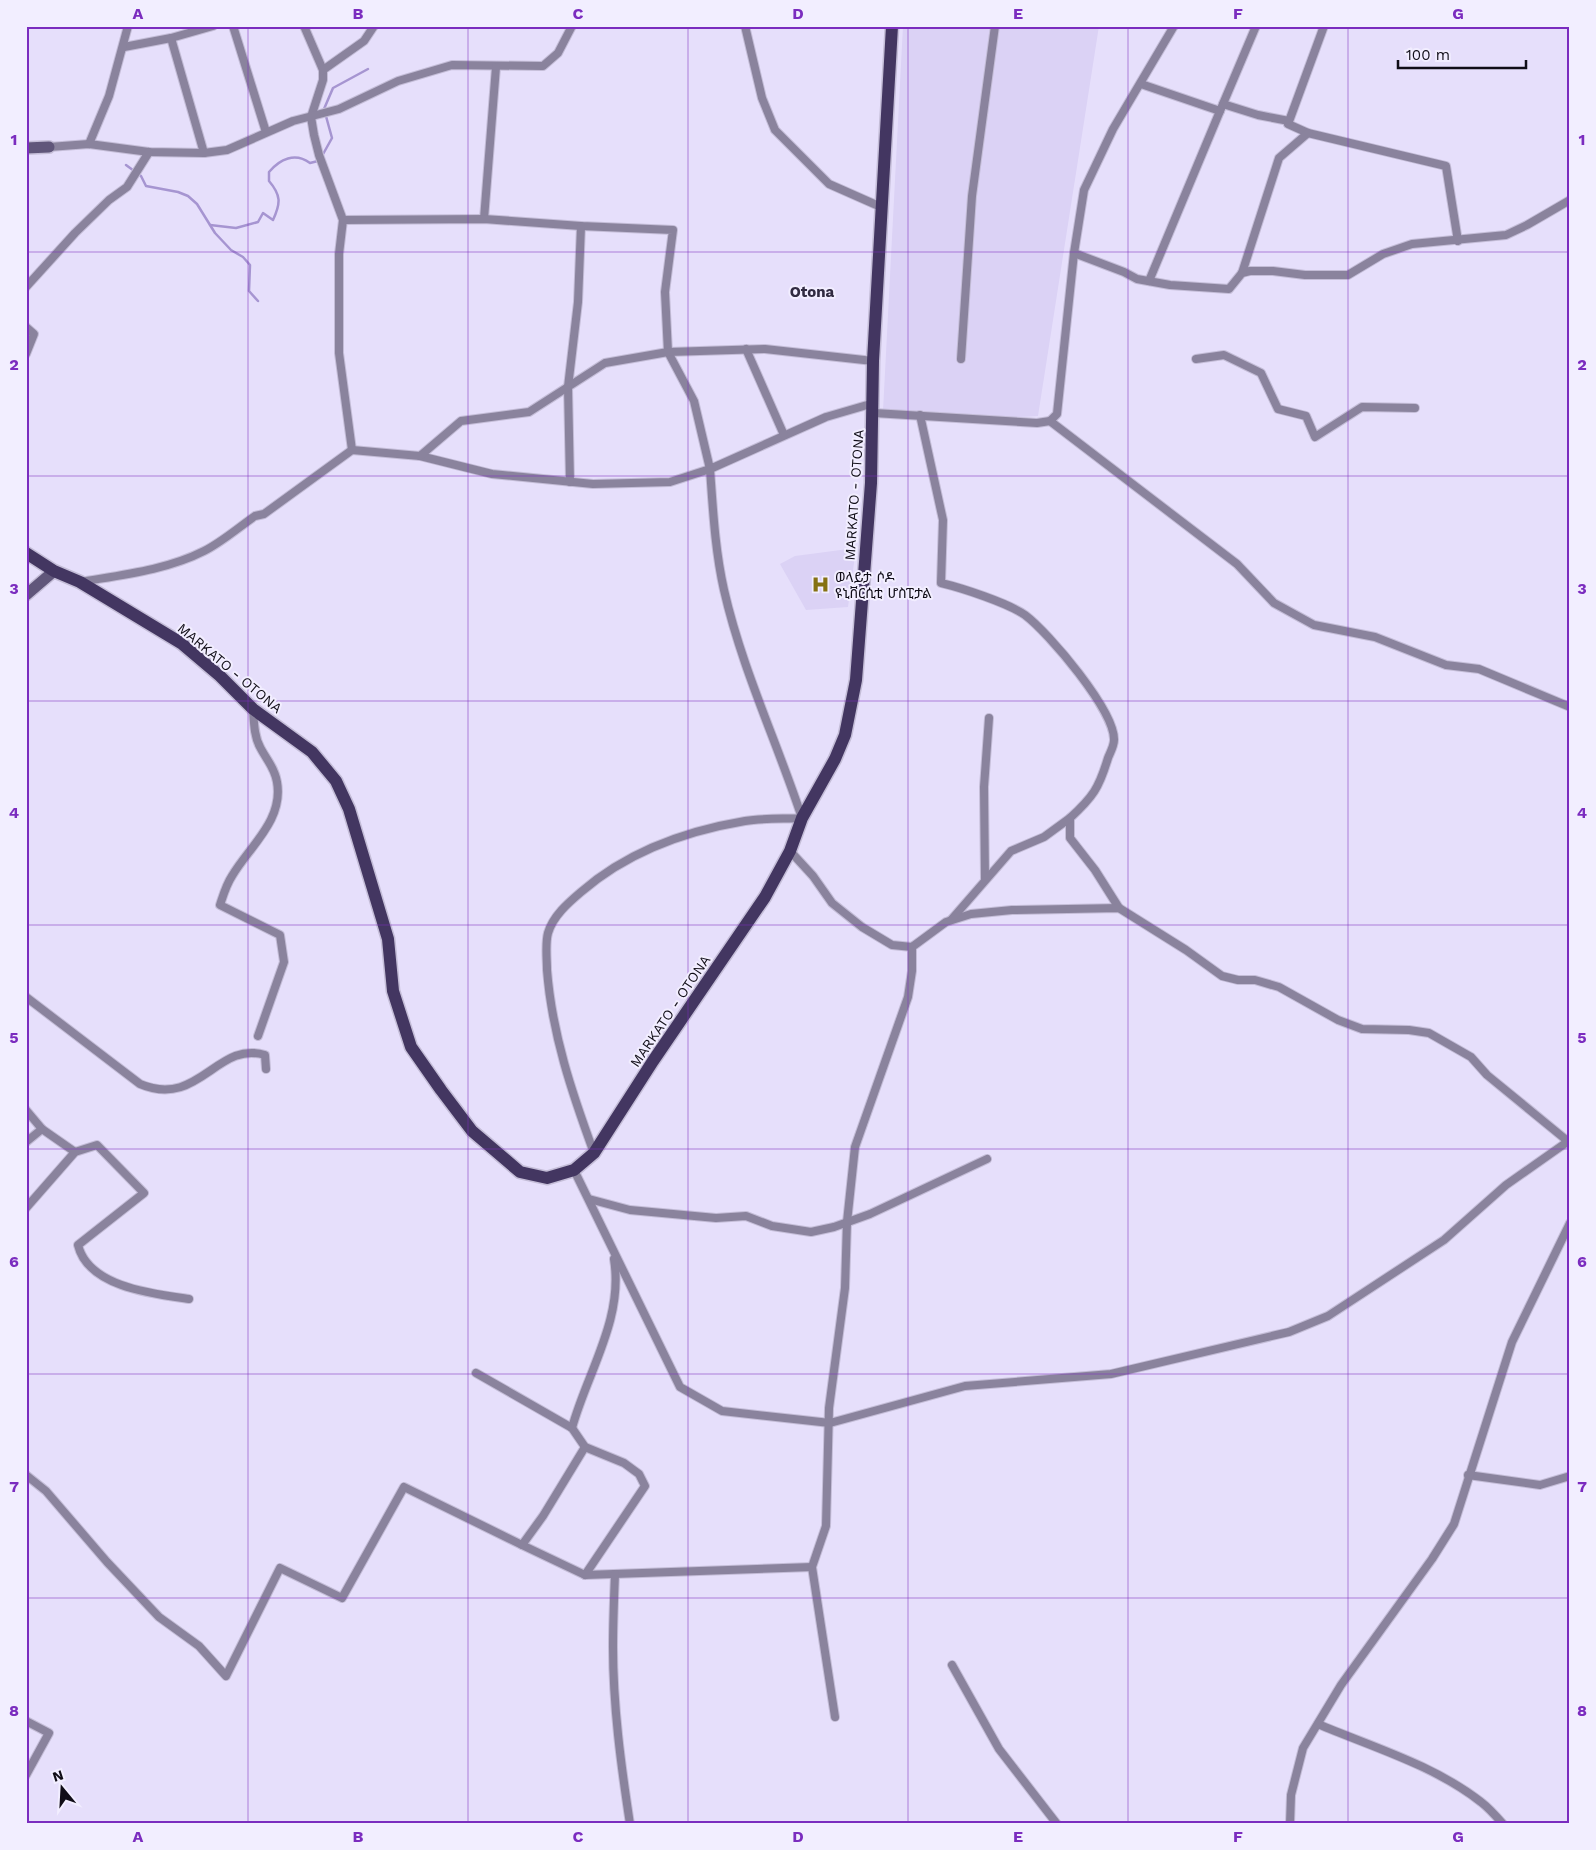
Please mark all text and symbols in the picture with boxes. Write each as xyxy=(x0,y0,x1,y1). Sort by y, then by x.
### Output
text: A xyxy=(133,4,144,23)
text: B xyxy=(353,4,364,23)
text: C xyxy=(573,4,584,23)
text: D xyxy=(792,4,804,23)
text: E xyxy=(1013,4,1023,23)
text: F xyxy=(1233,4,1243,23)
text: G xyxy=(1452,4,1464,23)
scale bar xyxy=(1398,38,1526,70)
text: 100 m xyxy=(1406,46,1450,64)
text: 1 xyxy=(11,130,17,149)
text: 1 xyxy=(1579,130,1585,149)
district label: Otona xyxy=(790,283,835,301)
text: 2 xyxy=(9,355,19,374)
text: 2 xyxy=(1577,355,1587,374)
street label: MARKATO - OTONA xyxy=(841,429,867,561)
place label: ወላይታ ሶዶ ዩኒቨርሲቲ ሆስፒታል xyxy=(835,569,932,601)
hospital icon: ወላይታ ሶዶ ዩኒቨርሲቲ ሆስፒታል xyxy=(811,575,831,595)
text: 3 xyxy=(9,579,19,598)
text: 3 xyxy=(1577,579,1587,598)
street label: MARKATO - OTONA xyxy=(175,620,285,716)
text: 4 xyxy=(9,803,19,822)
text: 4 xyxy=(1577,803,1587,822)
street label: MARKATO - OTONA xyxy=(627,952,713,1070)
text: 5 xyxy=(9,1028,19,1047)
text: 5 xyxy=(1577,1028,1587,1047)
text: 6 xyxy=(9,1252,19,1271)
text: 6 xyxy=(1577,1252,1587,1271)
text: 7 xyxy=(9,1477,19,1496)
text: 7 xyxy=(1577,1477,1587,1496)
text: 8 xyxy=(9,1701,19,1720)
text: 8 xyxy=(1577,1701,1587,1720)
north arrow xyxy=(38,1762,88,1812)
text: N xyxy=(51,1766,65,1785)
text: A xyxy=(133,1827,144,1846)
text: B xyxy=(353,1827,364,1846)
text: C xyxy=(573,1827,584,1846)
text: D xyxy=(792,1827,804,1846)
text: E xyxy=(1013,1827,1023,1846)
text: F xyxy=(1233,1827,1243,1846)
text: G xyxy=(1452,1827,1464,1846)

